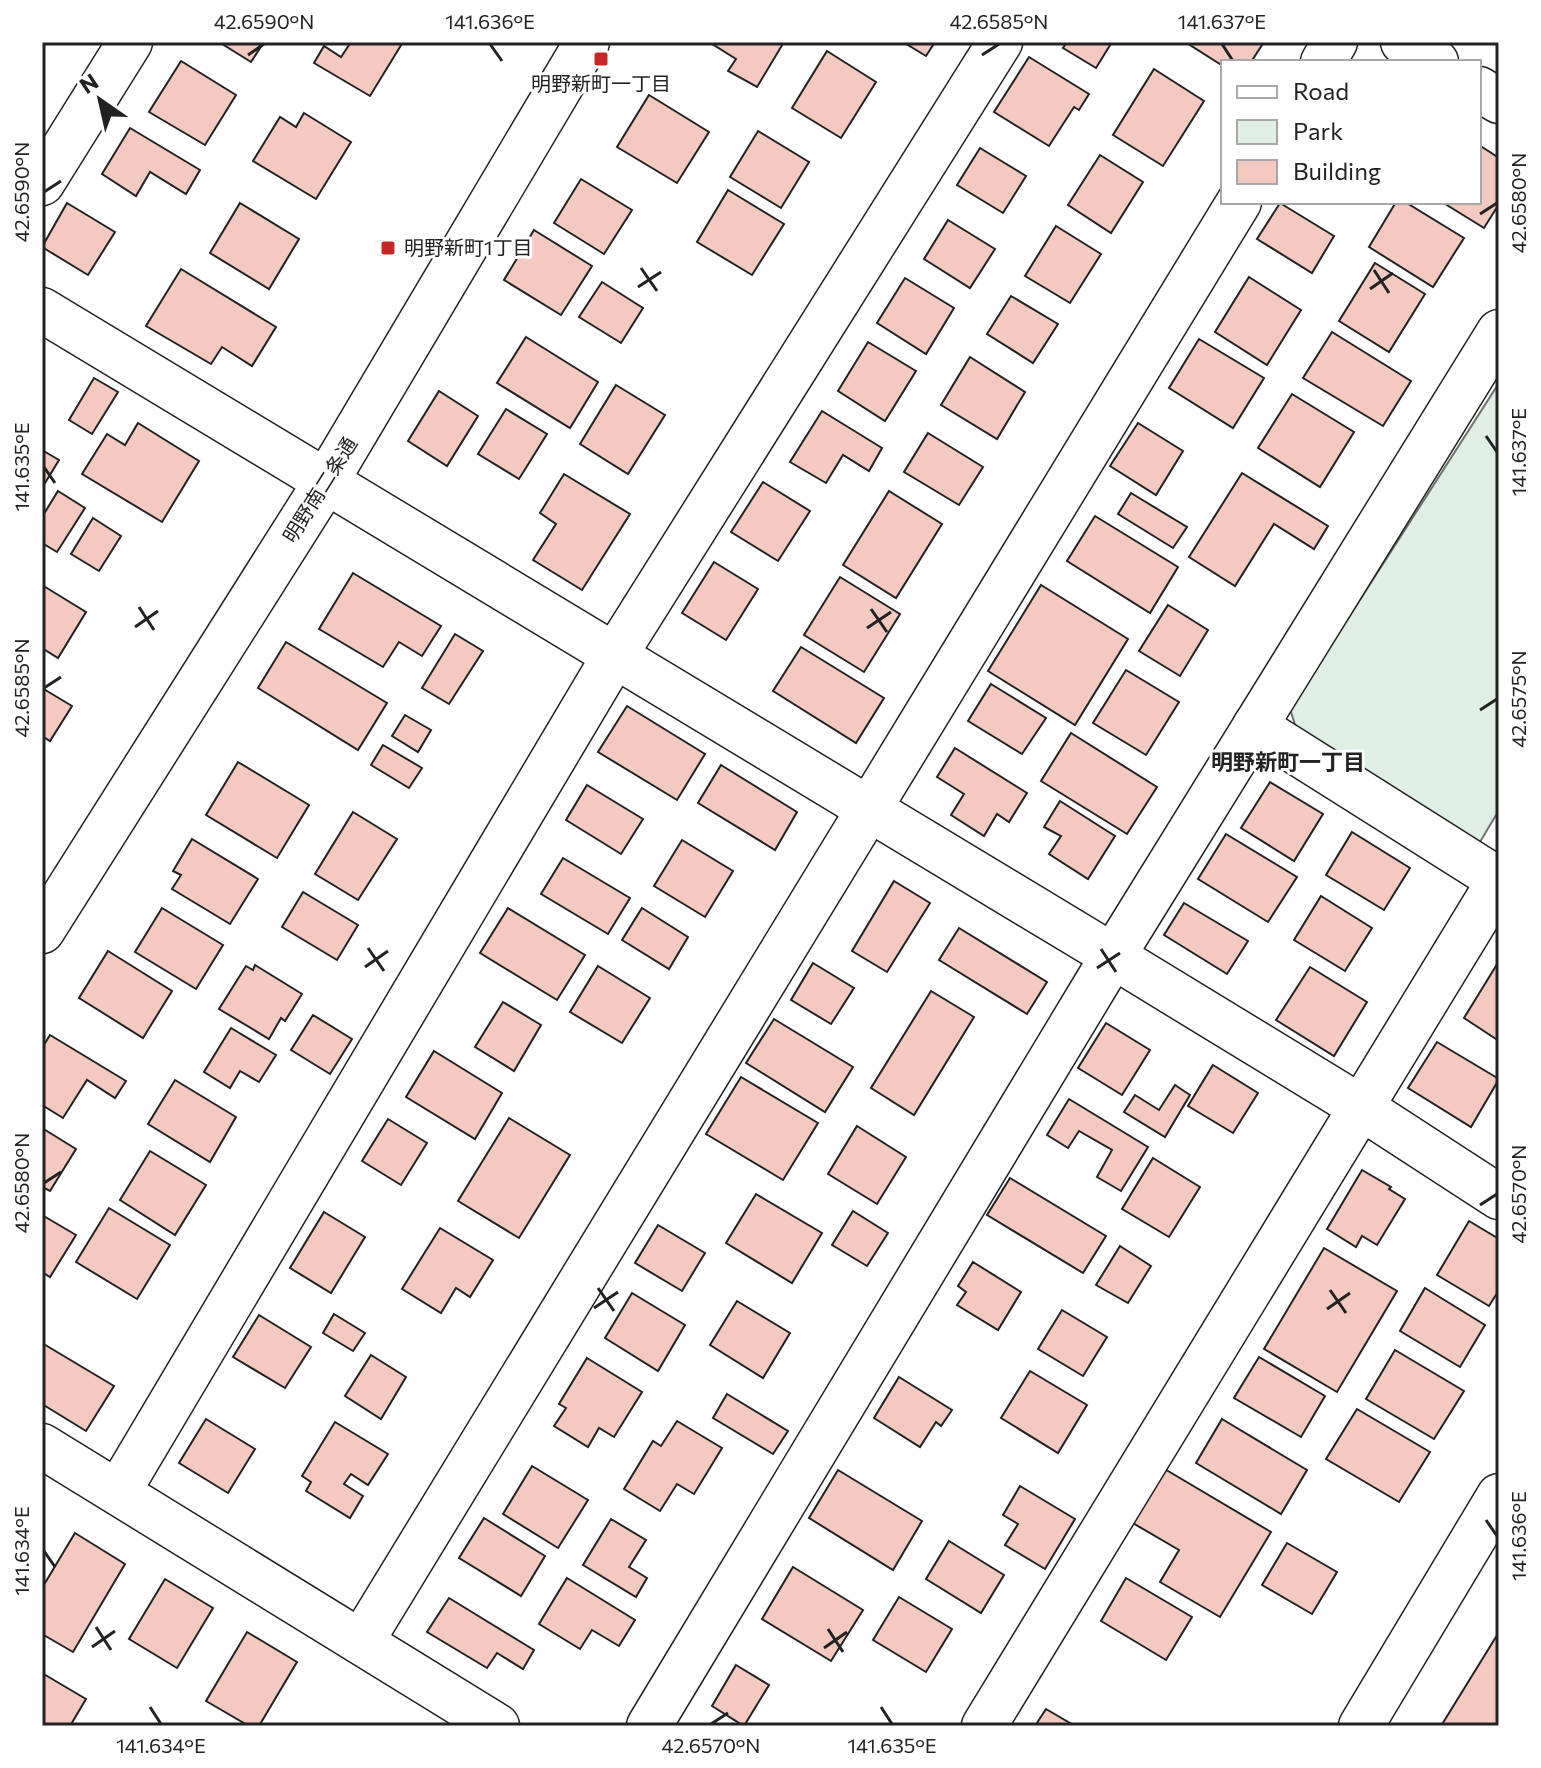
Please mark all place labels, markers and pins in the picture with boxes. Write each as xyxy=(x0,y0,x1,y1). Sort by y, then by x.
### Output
marker: 明野新町一丁目 xyxy=(592,50,610,68)
place label: 明野新町一丁目 xyxy=(531,71,671,95)
place label: 明野新町1丁目 xyxy=(404,235,533,259)
marker: 明野新町1丁目 xyxy=(379,239,397,257)

